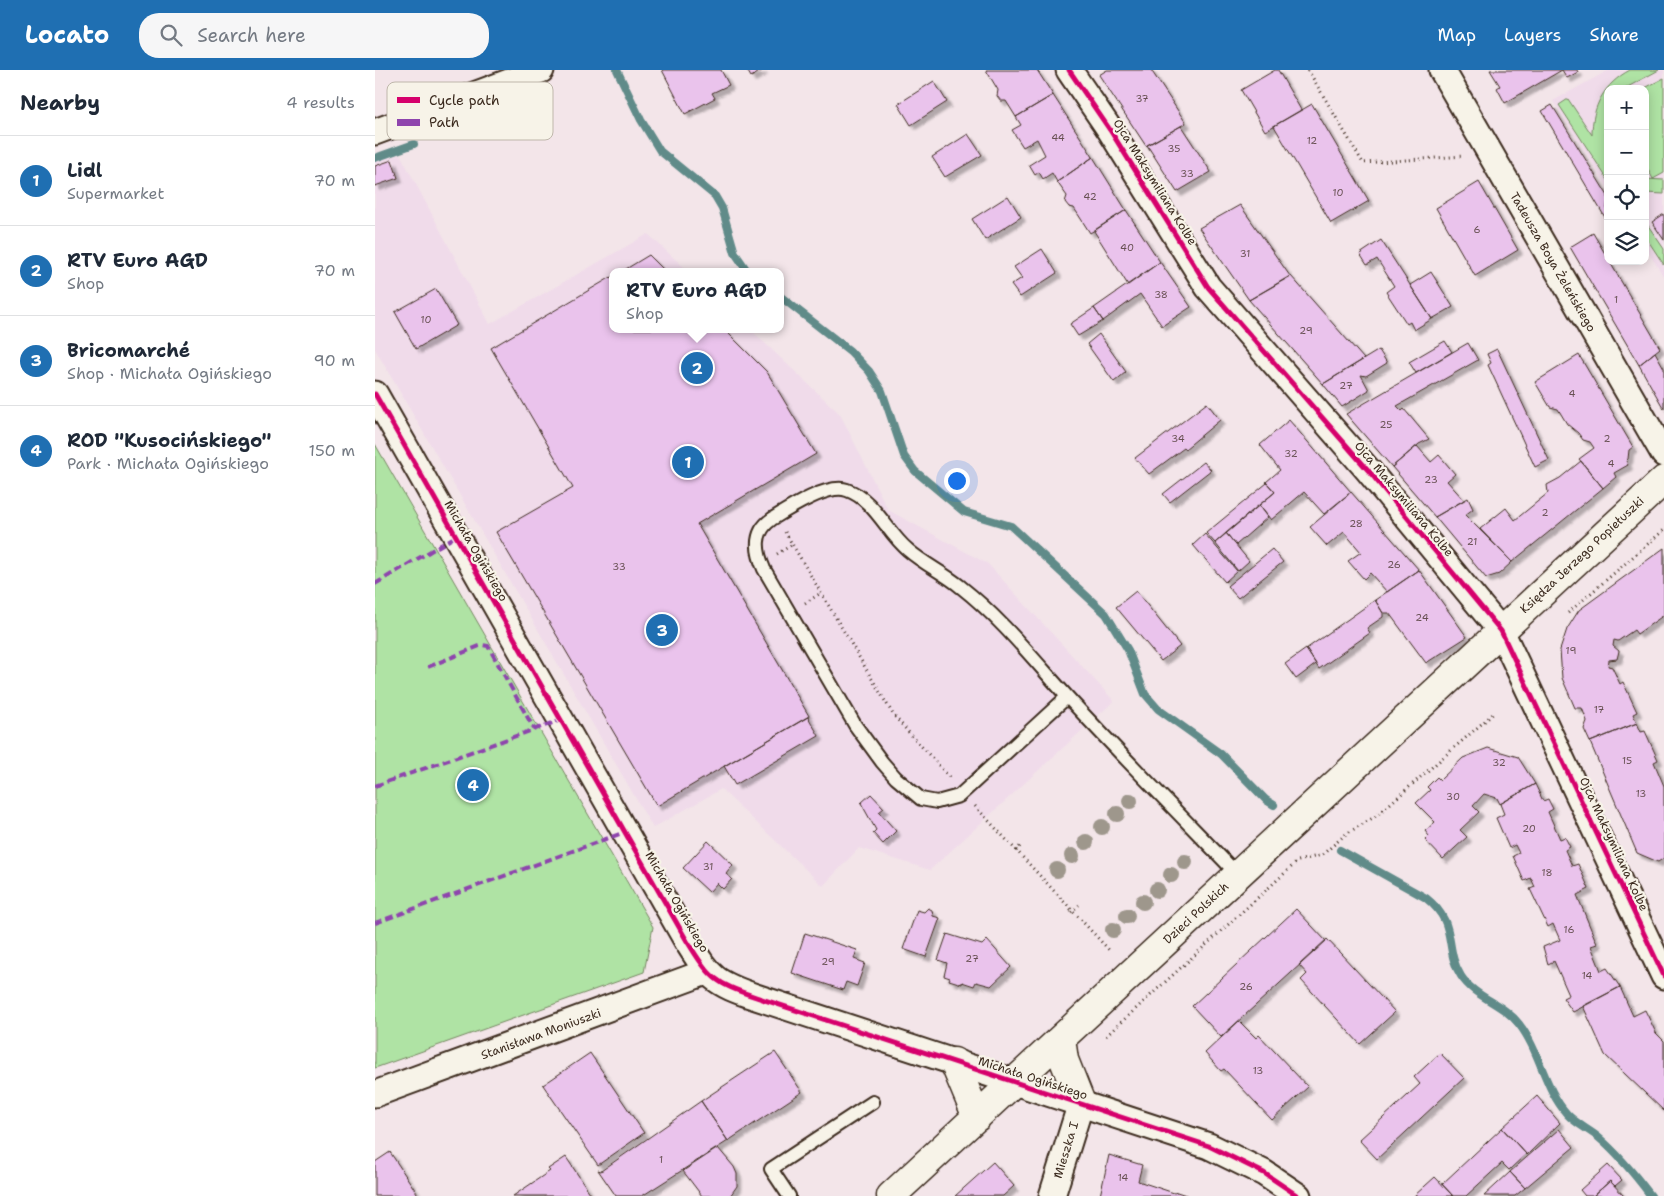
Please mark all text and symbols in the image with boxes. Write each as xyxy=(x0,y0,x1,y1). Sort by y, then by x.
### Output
search box xyxy=(139,13,489,58)
text: Locato xyxy=(25,19,109,51)
icon: search xyxy=(157,21,185,49)
text: Search here xyxy=(197,23,306,48)
text: Map xyxy=(1438,23,1476,47)
text: Layers xyxy=(1504,23,1561,47)
text: Share xyxy=(1589,23,1639,47)
legend xyxy=(387,82,553,140)
map controls xyxy=(1604,85,1649,265)
button: + xyxy=(1604,85,1649,130)
text: Nearby xyxy=(20,89,100,117)
text: Cycle path xyxy=(429,91,500,109)
text: 4 results xyxy=(286,92,355,113)
house number: 37 xyxy=(1135,92,1149,105)
text: Path xyxy=(429,113,460,131)
street label: Ojca Maksymiliana Kolbe xyxy=(1110,116,1201,248)
button: − xyxy=(1604,130,1649,175)
house number: 44 xyxy=(1051,131,1065,144)
house number: 12 xyxy=(1307,134,1317,147)
house number: 35 xyxy=(1168,142,1180,155)
text: Lidl xyxy=(67,158,102,183)
house number: 33 xyxy=(1180,167,1194,180)
text: 1 xyxy=(32,170,40,191)
text: 70 m xyxy=(314,170,355,191)
button: locate xyxy=(1604,175,1649,220)
text: Supermarket xyxy=(67,183,164,204)
house number: 10 xyxy=(1333,186,1343,199)
street label: Tadeusza Boya Żeleńskiego xyxy=(1506,189,1600,335)
house number: 42 xyxy=(1083,190,1097,203)
button: layers xyxy=(1604,220,1649,265)
house number: 6 xyxy=(1474,223,1481,236)
house number: 40 xyxy=(1120,241,1134,254)
house number: 31 xyxy=(1240,247,1250,260)
text: RTV Euro AGD xyxy=(67,248,208,273)
text: 2 xyxy=(30,260,42,281)
text: 70 m xyxy=(314,260,355,281)
popup xyxy=(609,268,784,333)
text: Shop xyxy=(67,273,104,294)
text: RTV Euro AGD xyxy=(626,278,767,303)
house number: 38 xyxy=(1154,288,1168,301)
house number: 1 xyxy=(1614,293,1618,306)
text: Shop xyxy=(626,303,663,324)
house number: 10 xyxy=(421,313,431,326)
house number: 29 xyxy=(1299,324,1313,337)
text: Bricomarché xyxy=(67,338,190,363)
pin: 2 xyxy=(681,349,713,387)
text: 3 xyxy=(30,350,42,371)
text: 90 m xyxy=(314,350,355,371)
text: Shop · Michała Ogińskiego xyxy=(67,363,272,384)
house number: 27 xyxy=(1339,379,1353,392)
house number: 4 xyxy=(1569,387,1576,400)
house number: 25 xyxy=(1380,418,1392,431)
text: ROD "Kusocińskiego" xyxy=(67,428,271,453)
house number: 34 xyxy=(1171,432,1185,445)
house number: 2 xyxy=(1604,432,1611,445)
street label: Ojca Maksymiliana Kolbe xyxy=(1351,438,1457,560)
text: 4 xyxy=(30,440,42,461)
text: 150 m xyxy=(308,440,355,461)
pin: 1 xyxy=(672,443,704,481)
house number: 32 xyxy=(1284,447,1298,460)
text: Park · Michała Ogińskiego xyxy=(67,453,269,474)
house number: 4 xyxy=(1608,457,1615,470)
your location xyxy=(944,468,970,494)
house number: 23 xyxy=(1424,473,1438,486)
street label: Księdza Jerzego Popiełuszki xyxy=(1516,493,1648,617)
street label: Michała Ogińskiego xyxy=(441,498,511,604)
house number: 2 xyxy=(1542,506,1549,519)
house number: 28 xyxy=(1349,517,1363,530)
house number: 21 xyxy=(1467,535,1477,548)
house number: 26 xyxy=(1387,558,1401,571)
house number: 33 xyxy=(612,560,626,573)
pin: 3 xyxy=(646,611,678,649)
house number: 24 xyxy=(1415,611,1429,624)
house number: 19 xyxy=(1566,644,1576,657)
house number: 17 xyxy=(1594,703,1604,716)
house number: 15 xyxy=(1622,754,1632,767)
house number: 32 xyxy=(1492,756,1506,769)
pin: 4 xyxy=(457,766,489,804)
street label: Ojca Maksymiliana Kolbe xyxy=(1576,774,1652,914)
house number: 13 xyxy=(1636,787,1646,800)
house number: 30 xyxy=(1446,790,1460,803)
house number: 20 xyxy=(1522,822,1536,835)
street label: Michała Ogińskiego xyxy=(642,849,712,955)
house number: 31 xyxy=(703,860,713,873)
house number: 18 xyxy=(1541,866,1553,879)
street label: Dzieci Polskich xyxy=(1160,878,1232,948)
house number: 16 xyxy=(1564,923,1574,936)
house number: 27 xyxy=(965,952,979,965)
house number: 29 xyxy=(821,955,835,968)
house number: 14 xyxy=(1582,969,1592,982)
house number: 26 xyxy=(1239,980,1253,993)
street label: Stanisława Moniuszki xyxy=(479,1005,603,1063)
street label: Michała Ogińskiego xyxy=(976,1053,1090,1103)
house number: 13 xyxy=(1253,1064,1263,1077)
street label: Mieszka I xyxy=(1050,1119,1082,1180)
house number: 1 xyxy=(659,1153,663,1166)
house number: 14 xyxy=(1118,1171,1128,1184)

